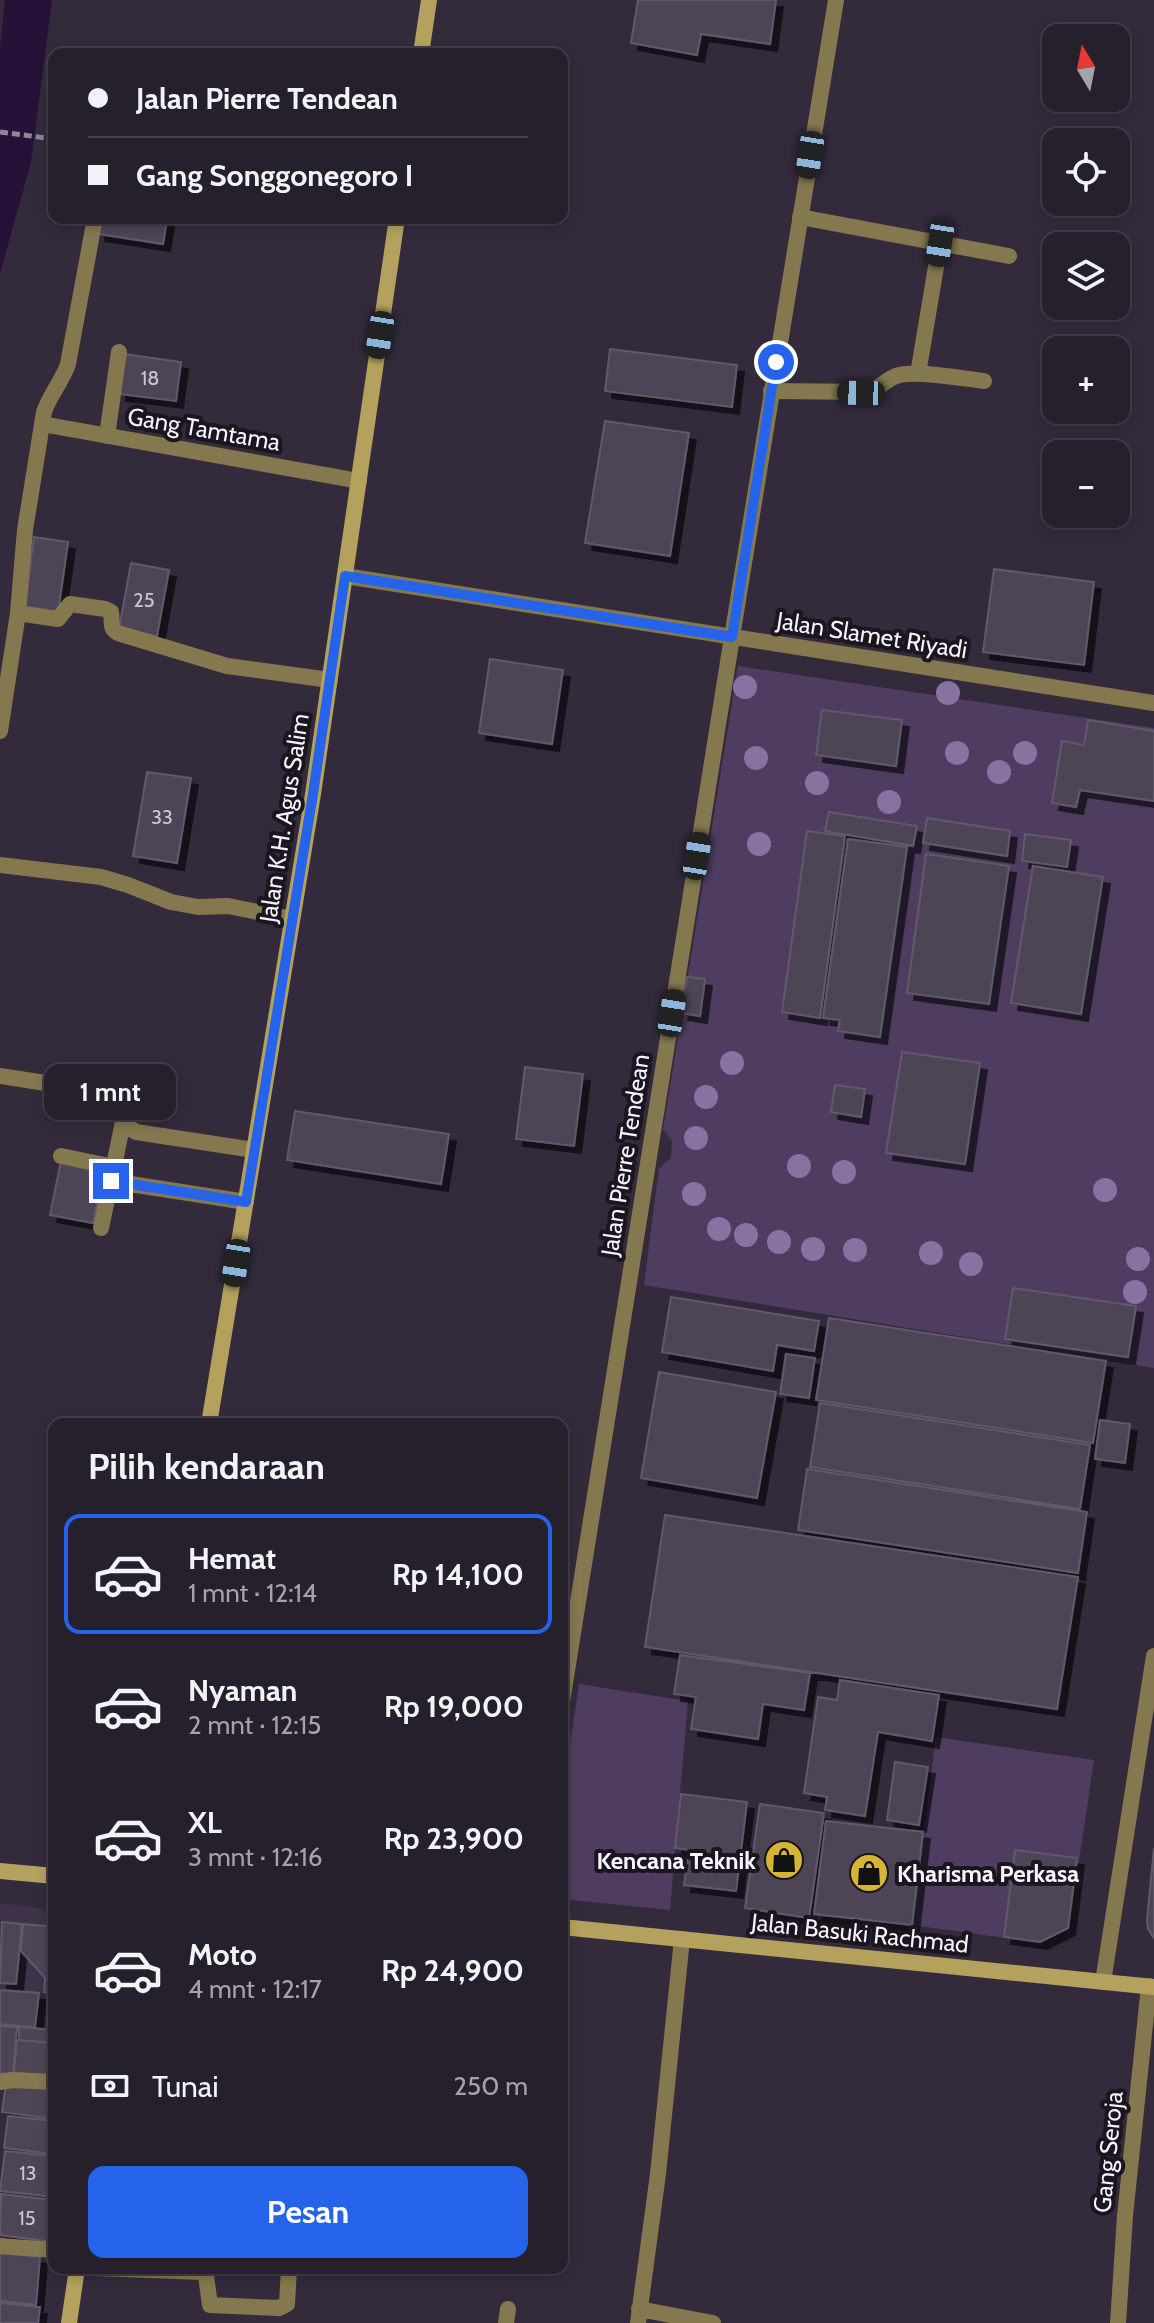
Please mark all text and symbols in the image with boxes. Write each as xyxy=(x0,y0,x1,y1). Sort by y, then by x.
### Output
north arrow xyxy=(1042,24,1130,112)
map controls xyxy=(1042,24,1130,528)
text: Jalan Pierre Tendean xyxy=(136,80,398,117)
button: locate xyxy=(1042,128,1130,216)
car xyxy=(794,129,826,181)
text: Gang Songgonegoro I xyxy=(136,157,413,194)
car xyxy=(924,217,956,269)
button: layers xyxy=(1042,232,1130,320)
car xyxy=(364,309,396,361)
button: + xyxy=(1042,336,1130,424)
route start xyxy=(758,344,794,380)
house number: 18 xyxy=(141,366,159,390)
car xyxy=(837,381,885,405)
street label: Gang Tamtama xyxy=(125,401,283,457)
button: − xyxy=(1042,440,1130,528)
house number: 25 xyxy=(133,588,155,612)
street label: Jalan Slamet Riyadi xyxy=(774,605,969,664)
street label: Jalan K.H. Agus Salim xyxy=(253,711,315,926)
house number: 33 xyxy=(151,805,173,829)
car xyxy=(681,830,713,882)
car xyxy=(656,987,688,1039)
street label: Jalan Pierre Tendean xyxy=(595,1052,655,1259)
callout: 1 mnt xyxy=(45,1065,177,1121)
text: 1 mnt xyxy=(79,1076,141,1108)
route end xyxy=(93,1163,129,1199)
car xyxy=(220,1237,252,1289)
text: Pilih kendaraan xyxy=(88,1444,325,1488)
icon: car xyxy=(92,1538,164,1610)
text: Hemat xyxy=(188,1540,276,1577)
text: Rp 14,100 xyxy=(392,1556,524,1593)
text: 1 mnt · 12:14 xyxy=(188,1577,317,1609)
icon: car xyxy=(92,1670,164,1742)
text: Nyaman xyxy=(188,1672,297,1709)
text: Rp 19,000 xyxy=(384,1688,524,1725)
text: 2 mnt · 12:15 xyxy=(188,1709,321,1741)
icon: car xyxy=(92,1802,164,1874)
text: XL xyxy=(188,1804,222,1841)
text: Rp 23,900 xyxy=(384,1820,524,1857)
shop icon: Kencana Teknik xyxy=(763,1839,805,1881)
text: 3 mnt · 12:16 xyxy=(188,1841,322,1873)
place label: Kencana Teknik xyxy=(597,1846,756,1875)
shop icon: Kharisma Perkasa xyxy=(848,1852,890,1894)
place label: Kharisma Perkasa xyxy=(897,1859,1079,1888)
street label: Jalan Basuki Rachmad xyxy=(749,1907,970,1959)
icon: car xyxy=(92,1934,164,2006)
text: Moto xyxy=(188,1936,257,1973)
text: Rp 24,900 xyxy=(381,1952,524,1989)
text: 4 mnt · 12:17 xyxy=(188,1973,322,2005)
icon: cash xyxy=(88,2064,132,2108)
text: Tunai xyxy=(152,2068,219,2105)
text: 250 m xyxy=(454,2070,528,2102)
street label: Gang Seroja xyxy=(1087,2089,1129,2214)
house number: 13 xyxy=(19,2161,37,2185)
button: Pesan xyxy=(88,2166,528,2258)
house number: 15 xyxy=(18,2206,36,2230)

